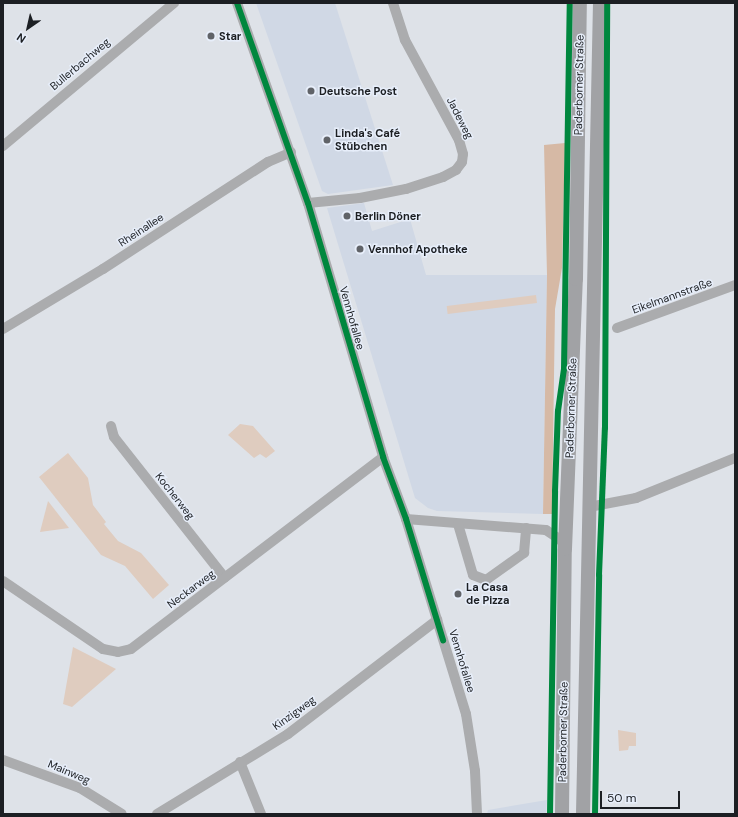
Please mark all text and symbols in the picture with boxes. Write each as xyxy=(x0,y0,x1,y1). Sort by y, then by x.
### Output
north arrow xyxy=(8,8,48,48)
place label: Star xyxy=(219,29,241,43)
text: N xyxy=(14,30,29,46)
marker: Star xyxy=(206,31,216,41)
street label: Bullerbachweg xyxy=(47,35,113,93)
street label: Paderborner Straße xyxy=(572,35,586,135)
place label: Deutsche Post xyxy=(319,84,397,98)
marker: Deutsche Post xyxy=(306,86,316,96)
street label: Jadeweg xyxy=(444,95,476,141)
place label: Linda's Café Stübchen xyxy=(335,127,400,153)
marker: Linda's Café Stübchen xyxy=(322,135,332,145)
place label: Berlin Döner xyxy=(355,209,421,223)
street label: Rheinallee xyxy=(116,210,166,250)
marker: Berlin Döner xyxy=(342,211,352,221)
place label: Vennhof Apotheke xyxy=(368,242,468,256)
marker: Vennhof Apotheke xyxy=(355,244,365,254)
street label: Eikelmannstraße xyxy=(630,275,714,317)
street label: Vennhofallee xyxy=(337,285,367,351)
street label: Paderborner Straße xyxy=(563,358,579,458)
street label: Kocherweg xyxy=(153,470,197,522)
street label: Neckarweg xyxy=(165,567,217,611)
place label: La Casa de Pizza xyxy=(466,581,509,607)
marker: La Casa de Pizza xyxy=(453,589,463,599)
street label: Vennhofallee xyxy=(446,628,478,694)
street label: Paderborner Straße xyxy=(556,682,570,782)
street label: Kinzigweg xyxy=(270,693,318,733)
street label: Mainweg xyxy=(46,757,92,787)
scale bar xyxy=(602,783,682,809)
text: 50 m xyxy=(607,790,636,806)

